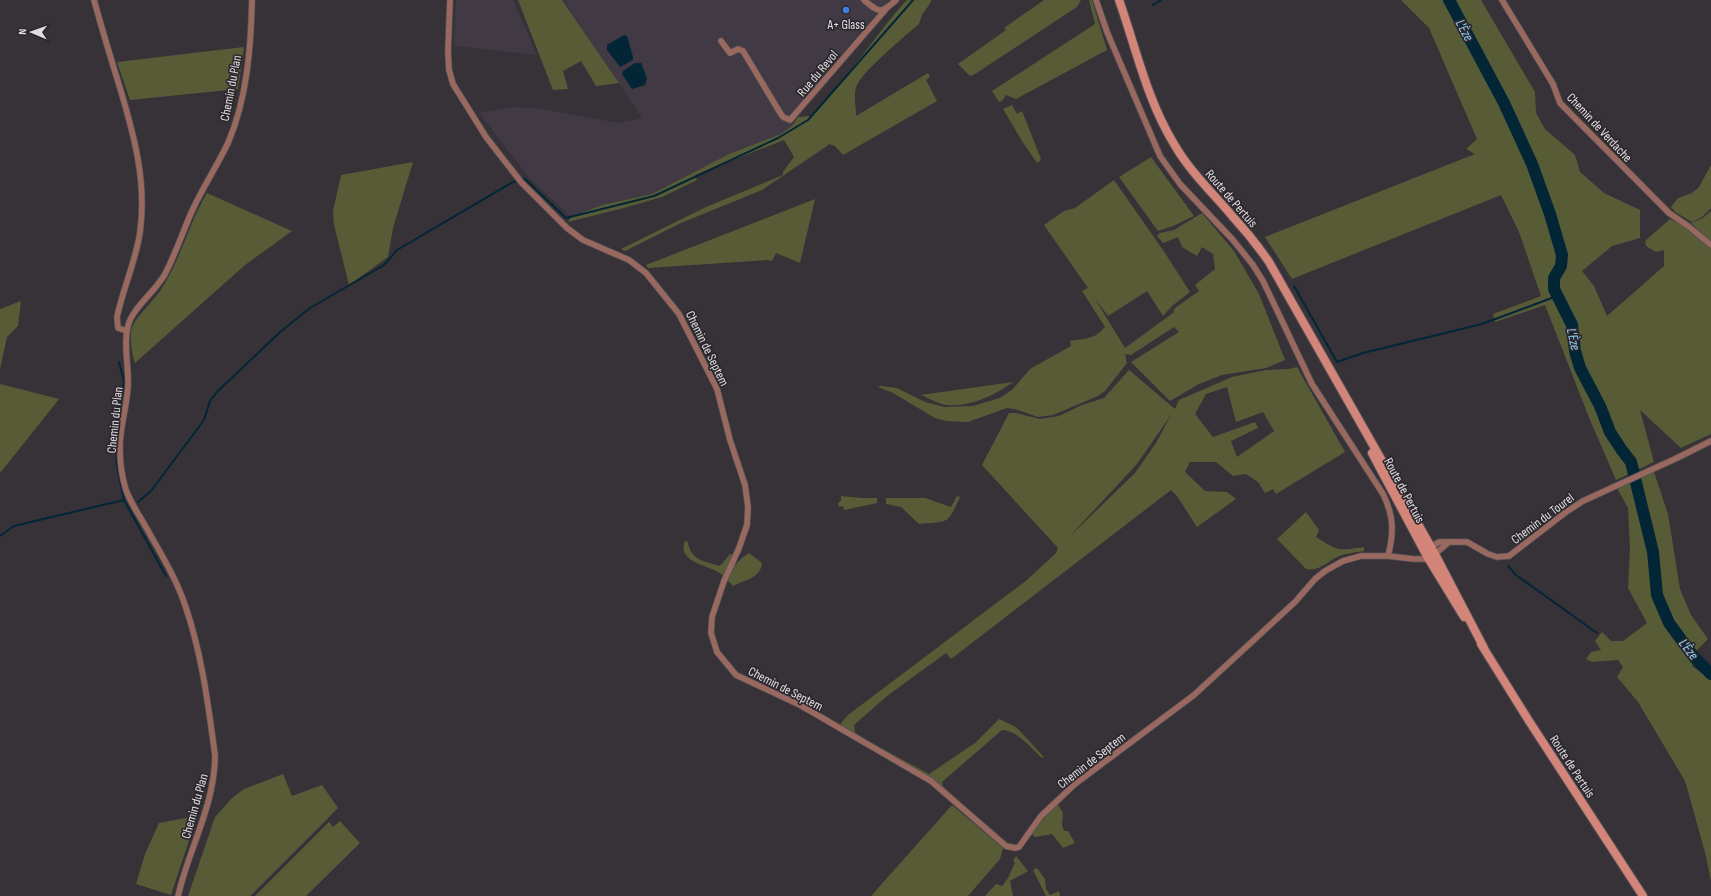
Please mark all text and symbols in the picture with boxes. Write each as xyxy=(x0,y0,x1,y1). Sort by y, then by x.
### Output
marker: A+ Glass xyxy=(841,5,851,15)
north arrow xyxy=(12,12,52,52)
water label: L'Èze xyxy=(1452,16,1478,45)
place label: A+ Glass xyxy=(826,17,865,33)
text: N xyxy=(16,28,29,35)
street label: Rue du Revol xyxy=(794,47,842,100)
street label: Chemin du Plan xyxy=(217,54,245,123)
street label: Chemin de Verdache xyxy=(1563,90,1635,166)
street label: Route de Pertuis xyxy=(1202,166,1261,231)
street label: Chemin de Septem xyxy=(682,308,732,389)
water label: L'Èze xyxy=(1563,326,1584,352)
street label: Chemin du Plan xyxy=(104,386,126,454)
street label: Route de Pertuis xyxy=(1380,455,1428,526)
street label: Chemin du Tourel xyxy=(1508,490,1577,548)
water label: L'Èze xyxy=(1675,635,1702,664)
street label: Chemin de Septem xyxy=(745,663,826,715)
street label: Chemin de Septem xyxy=(1054,729,1129,792)
street label: Route de Pertuis xyxy=(1546,732,1599,801)
street label: Chemin du Plan xyxy=(178,772,212,841)

